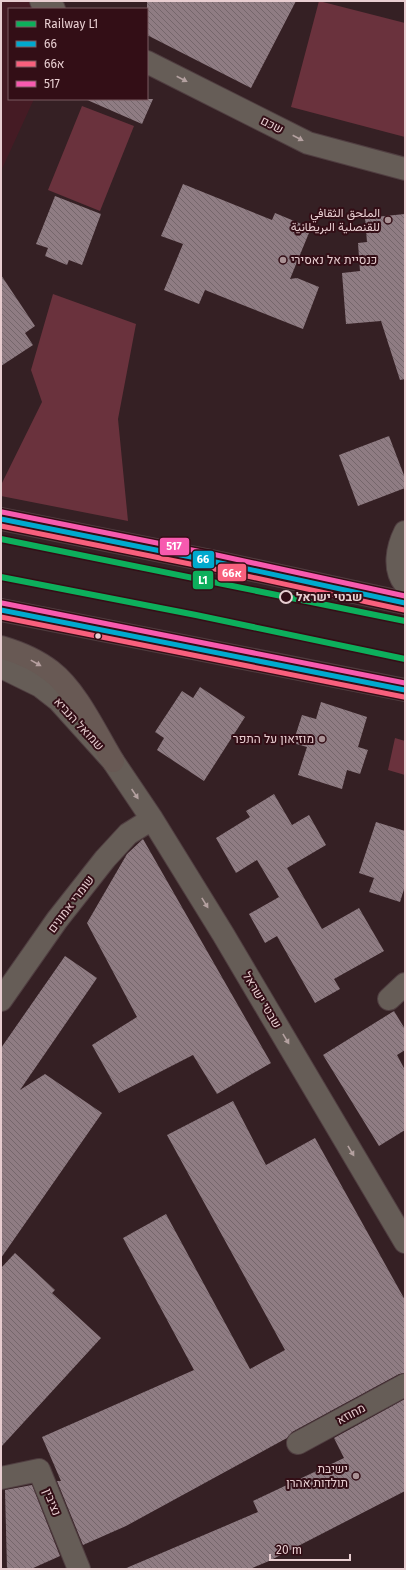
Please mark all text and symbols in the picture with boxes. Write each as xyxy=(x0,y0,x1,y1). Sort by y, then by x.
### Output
legend xyxy=(8,8,148,100)
text: Railway L1 xyxy=(44,17,98,31)
text: 66 xyxy=(44,37,57,51)
text: 66א xyxy=(44,57,65,71)
one-way arrow xyxy=(176,76,187,83)
text: 517 xyxy=(44,77,60,91)
street label: שכם xyxy=(258,113,286,137)
one-way arrow xyxy=(292,135,303,141)
place label: الملحق الثقافي للقنصلية البريطانية xyxy=(291,206,380,235)
marker: الملحق الثقافي للقنصلية البريطانية xyxy=(383,215,393,225)
place label: כנסיית אל נאסירי xyxy=(291,253,377,267)
marker: כנסיית אל נאסירי xyxy=(278,255,288,265)
line badge: 517 xyxy=(159,537,190,556)
text: 517 xyxy=(166,540,182,553)
line badge: 66 xyxy=(192,550,215,569)
text: 66 xyxy=(197,553,209,566)
line badge: 66א xyxy=(217,563,247,582)
text: 66א xyxy=(222,567,242,580)
line badge: L1 xyxy=(192,570,214,590)
text: L1 xyxy=(198,574,208,587)
marker: שבטי ישראל xyxy=(279,590,293,604)
place label: שבטי ישראל xyxy=(296,590,362,604)
unlabelled marker xyxy=(93,631,103,641)
one-way arrow xyxy=(30,659,42,666)
street label: שמואל הנביא xyxy=(51,695,107,753)
place label: מוזיאון על התפר xyxy=(233,732,314,746)
marker: מוזיאון על התפר xyxy=(317,734,327,744)
one-way arrow xyxy=(131,788,139,799)
street label: שומרי אמונים xyxy=(45,873,97,935)
one-way arrow xyxy=(201,897,208,909)
street label: שבטי ישראל xyxy=(240,969,284,1031)
one-way arrow xyxy=(282,1033,289,1045)
one-way arrow xyxy=(347,1145,354,1157)
street label: מחוזא xyxy=(334,1401,368,1427)
place label: ישיבת תולדות אהרן xyxy=(286,1462,348,1490)
marker: ישיבת תולדות אהרן xyxy=(351,1471,361,1481)
street label: נציבין xyxy=(40,1486,64,1518)
scale bar xyxy=(270,1536,350,1562)
text: 20 m xyxy=(276,1543,302,1557)

